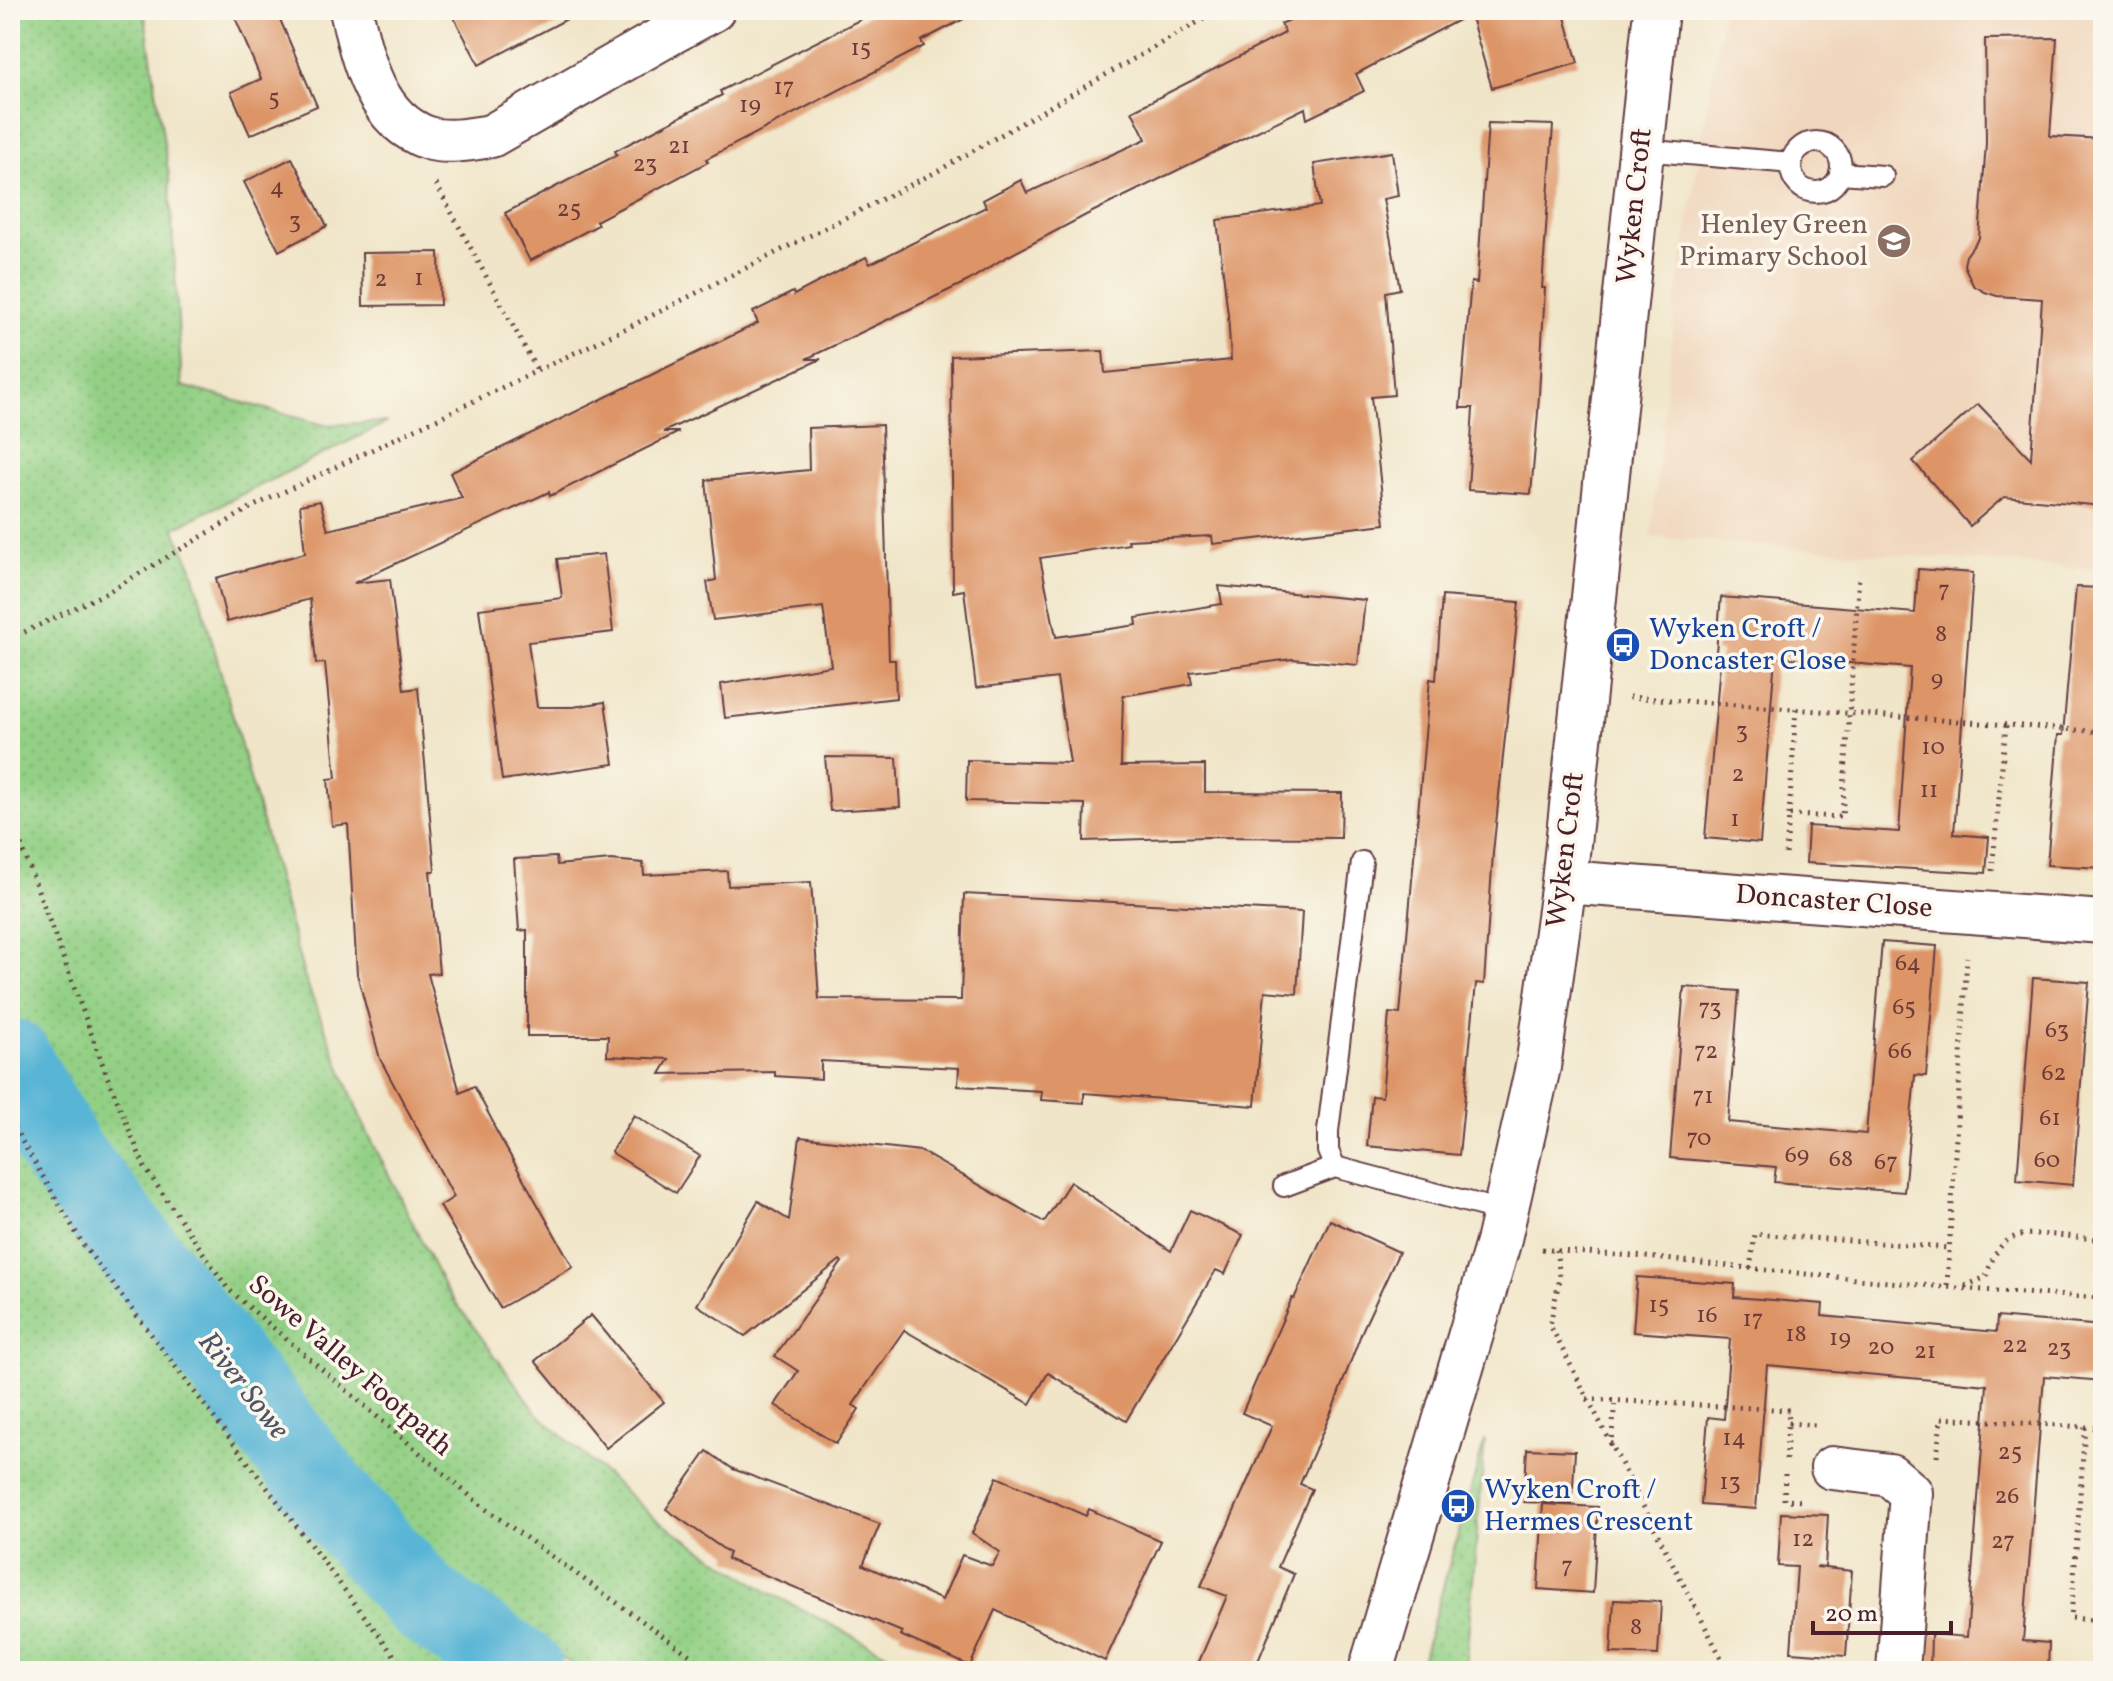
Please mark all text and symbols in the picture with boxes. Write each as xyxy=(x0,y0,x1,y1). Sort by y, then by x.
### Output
house number: 15 xyxy=(851,32,871,66)
house number: 17 xyxy=(774,71,794,105)
house number: 5 xyxy=(268,82,280,116)
house number: 19 xyxy=(739,89,761,123)
street label: Wyken Croft xyxy=(1607,126,1663,286)
house number: 21 xyxy=(668,130,690,164)
house number: 23 xyxy=(633,148,657,182)
house number: 4 xyxy=(270,171,284,205)
house number: 25 xyxy=(557,193,581,227)
house number: 3 xyxy=(289,205,301,239)
place label: Henley Green Primary School xyxy=(1679,206,1868,277)
school or university icon: Henley Green Primary School xyxy=(1875,222,1913,260)
house number: 1 xyxy=(414,262,424,296)
house number: 2 xyxy=(375,263,387,297)
house number: 7 xyxy=(1938,574,1950,608)
place label: Wyken Croft / Doncaster Close xyxy=(1649,610,1846,681)
house number: 8 xyxy=(1935,618,1947,652)
bus stop icon: Wyken Croft / Doncaster Close xyxy=(1604,626,1642,664)
house number: 9 xyxy=(1931,663,1943,697)
house number: 3 xyxy=(1736,715,1748,749)
house number: 10 xyxy=(1921,731,1945,765)
house number: 2 xyxy=(1732,758,1744,792)
street label: Wyken Croft xyxy=(1537,770,1595,930)
house number: 11 xyxy=(1920,774,1938,808)
house number: 1 xyxy=(1730,803,1740,837)
street label: Doncaster Close xyxy=(1734,876,1934,928)
house number: 64 xyxy=(1895,947,1921,981)
house number: 65 xyxy=(1892,991,1916,1025)
house number: 73 xyxy=(1698,992,1722,1026)
house number: 63 xyxy=(2045,1014,2069,1048)
house number: 72 xyxy=(1694,1035,1718,1069)
house number: 66 xyxy=(1888,1035,1912,1069)
house number: 62 xyxy=(2041,1057,2067,1091)
house number: 71 xyxy=(1693,1080,1713,1114)
house number: 61 xyxy=(2039,1102,2061,1136)
house number: 70 xyxy=(1686,1122,1712,1156)
house number: 69 xyxy=(1785,1139,1809,1173)
house number: 68 xyxy=(1829,1143,1853,1177)
house number: 60 xyxy=(2034,1144,2060,1178)
house number: 67 xyxy=(1874,1146,1898,1180)
street label: Sowe Valley Footpath xyxy=(239,1266,461,1466)
house number: 15 xyxy=(1649,1289,1669,1323)
house number: 16 xyxy=(1696,1299,1718,1333)
house number: 17 xyxy=(1743,1303,1763,1337)
house number: 18 xyxy=(1785,1318,1807,1352)
house number: 19 xyxy=(1829,1322,1851,1356)
water label: River Sowe xyxy=(187,1323,299,1449)
house number: 22 xyxy=(2002,1329,2028,1363)
house number: 20 xyxy=(1867,1331,1895,1365)
house number: 23 xyxy=(2047,1332,2071,1366)
house number: 21 xyxy=(1914,1335,1936,1369)
house number: 14 xyxy=(1722,1422,1746,1456)
house number: 25 xyxy=(1998,1436,2022,1470)
house number: 13 xyxy=(1719,1466,1741,1500)
place label: Wyken Croft / Hermes Crescent xyxy=(1484,1471,1693,1542)
house number: 26 xyxy=(1994,1480,2020,1514)
bus stop icon: Wyken Croft / Hermes Crescent xyxy=(1439,1487,1477,1525)
house number: 12 xyxy=(1792,1523,1814,1557)
house number: 27 xyxy=(1991,1525,2015,1559)
house number: 7 xyxy=(1561,1550,1573,1584)
scale bar xyxy=(1813,1585,1951,1635)
text: 20 m xyxy=(1825,1598,1878,1632)
house number: 8 xyxy=(1630,1611,1642,1645)

